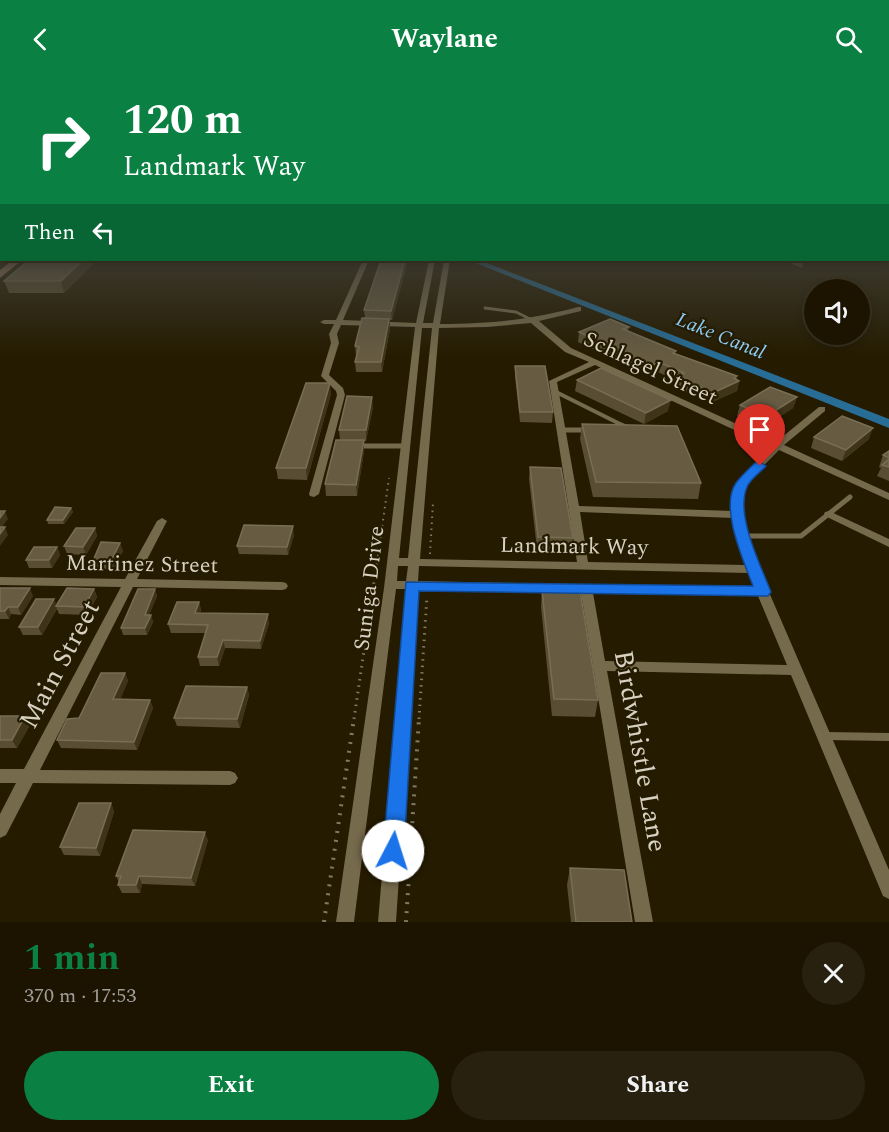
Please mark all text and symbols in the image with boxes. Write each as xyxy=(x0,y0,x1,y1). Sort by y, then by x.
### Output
text: Waylane xyxy=(391,18,498,60)
icon: back xyxy=(24,23,57,56)
icon: search xyxy=(832,23,865,56)
text: 120 m xyxy=(123,89,242,152)
icon: right xyxy=(24,102,102,180)
text: Landmark Way xyxy=(123,146,305,188)
text: Then xyxy=(24,216,75,249)
icon: left xyxy=(87,216,120,249)
map controls xyxy=(804,279,870,345)
button: sound xyxy=(804,279,870,345)
water label: Lake Canal xyxy=(671,304,770,367)
street label: Schlagel Street xyxy=(578,323,723,414)
pin xyxy=(734,404,785,466)
icon: arrive xyxy=(743,413,776,446)
street label: Suniga Drive xyxy=(345,524,394,652)
street label: Landmark Way xyxy=(500,529,650,564)
street label: Martinez Street xyxy=(65,547,219,582)
street label: Main Street xyxy=(8,592,111,737)
street label: Birdwhistle Lane xyxy=(602,647,678,855)
position arrow xyxy=(361,819,425,883)
text: 1 min xyxy=(24,931,120,986)
button: close xyxy=(802,942,865,1005)
text: 370 m · 17:53 xyxy=(24,981,136,1011)
button: Exit xyxy=(24,1051,439,1120)
button: Share xyxy=(451,1051,865,1120)

